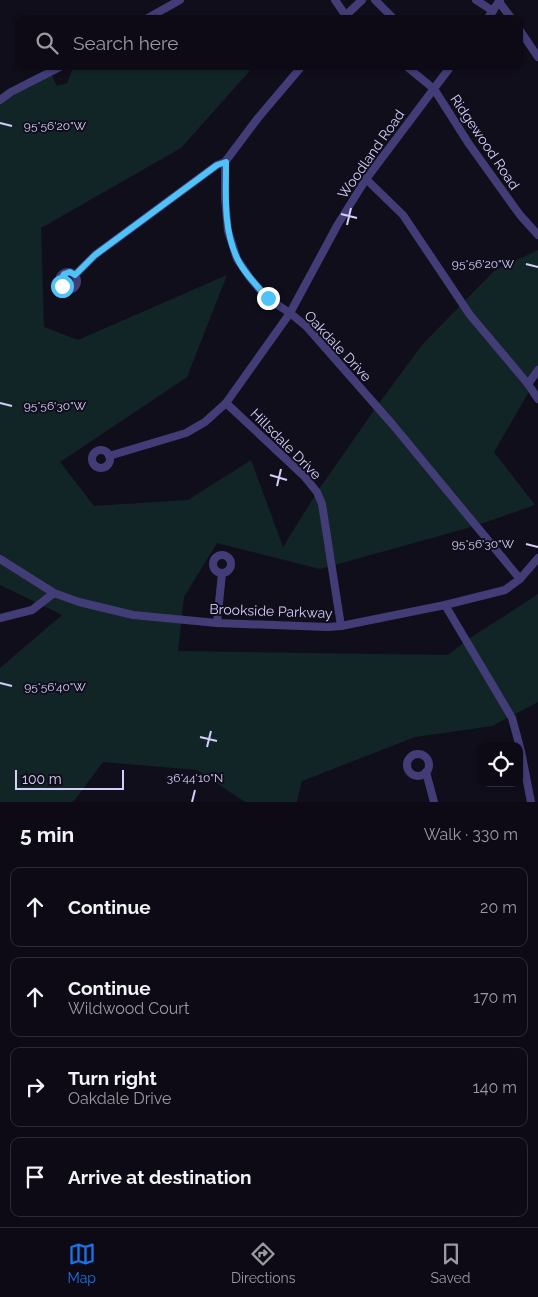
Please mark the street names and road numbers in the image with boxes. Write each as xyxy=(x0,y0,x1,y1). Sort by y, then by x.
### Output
street label: Ridgewood Road xyxy=(447,91,523,193)
street label: Woodland Road xyxy=(334,107,408,201)
street label: Oakdale Drive xyxy=(301,307,375,385)
street label: Hillsdale Drive xyxy=(247,405,325,483)
street label: Brookside Parkway xyxy=(209,601,333,621)

